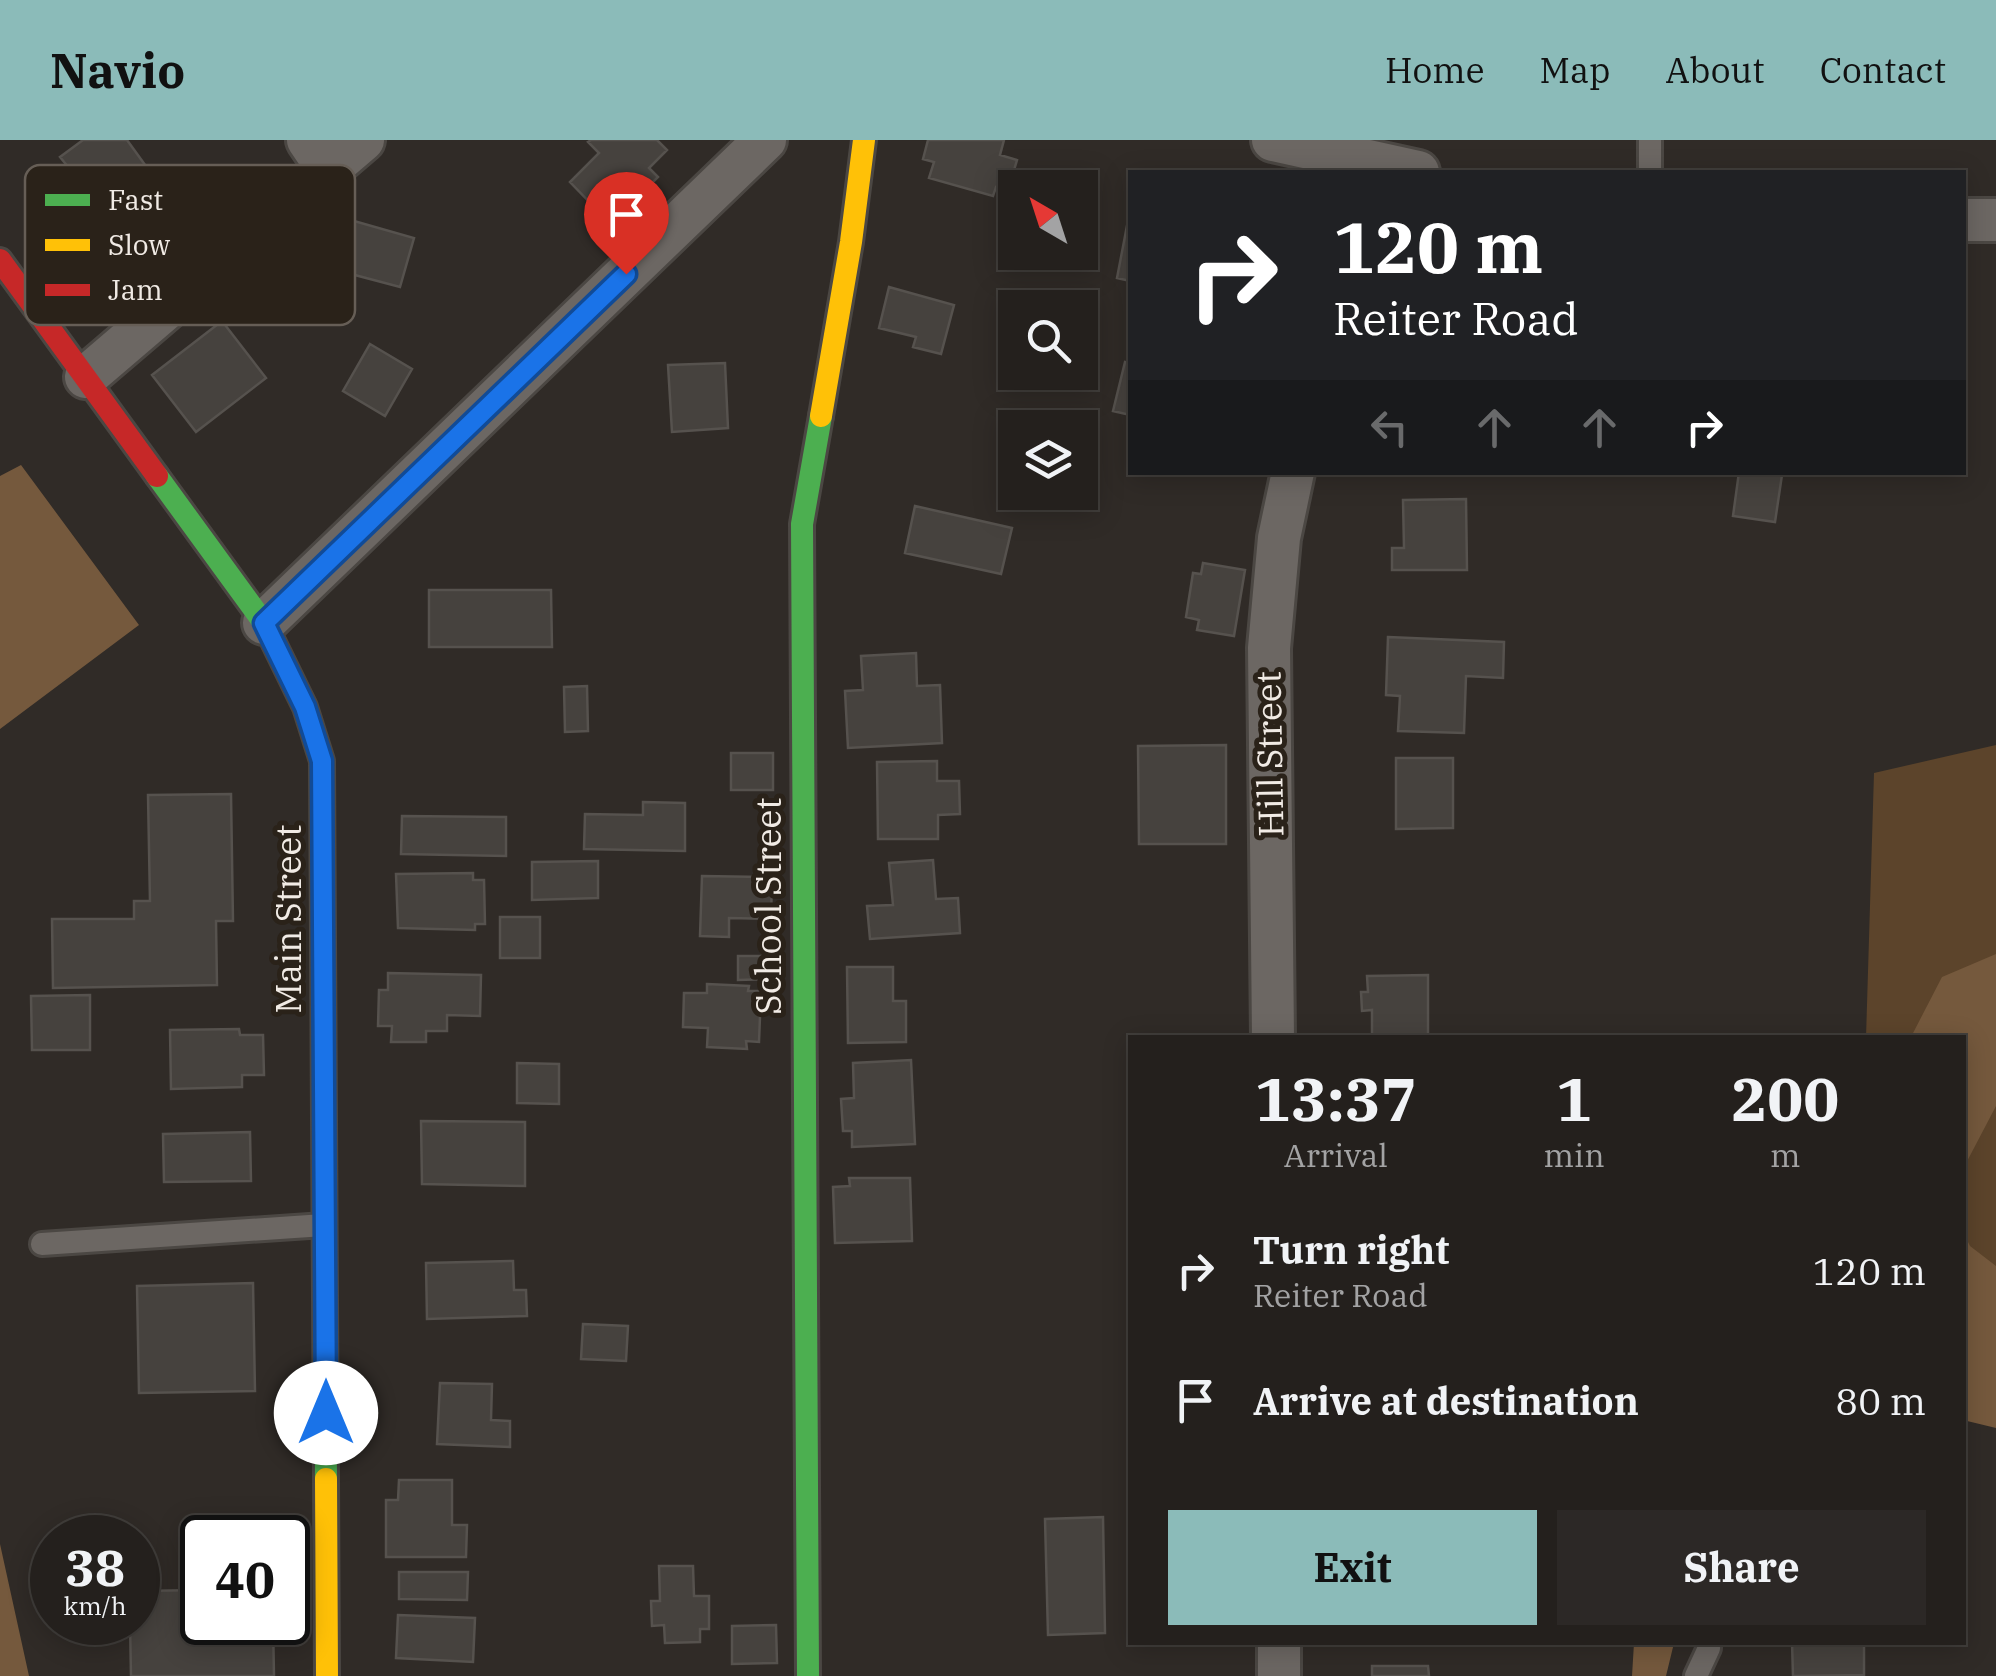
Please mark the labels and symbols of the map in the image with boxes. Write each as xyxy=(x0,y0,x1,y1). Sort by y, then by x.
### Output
legend xyxy=(25,165,355,325)
north arrow xyxy=(998,170,1098,270)
pin xyxy=(584,172,669,275)
text: Fast xyxy=(108,181,163,218)
text: Slow xyxy=(108,226,170,263)
text: Jam xyxy=(108,271,163,308)
street label: Hill Street xyxy=(1245,671,1293,837)
street label: School Street xyxy=(745,797,791,1015)
street label: Main Street xyxy=(265,824,311,1014)
position arrow xyxy=(274,1361,378,1465)
speed limit sign: 40 xyxy=(180,1515,310,1645)

